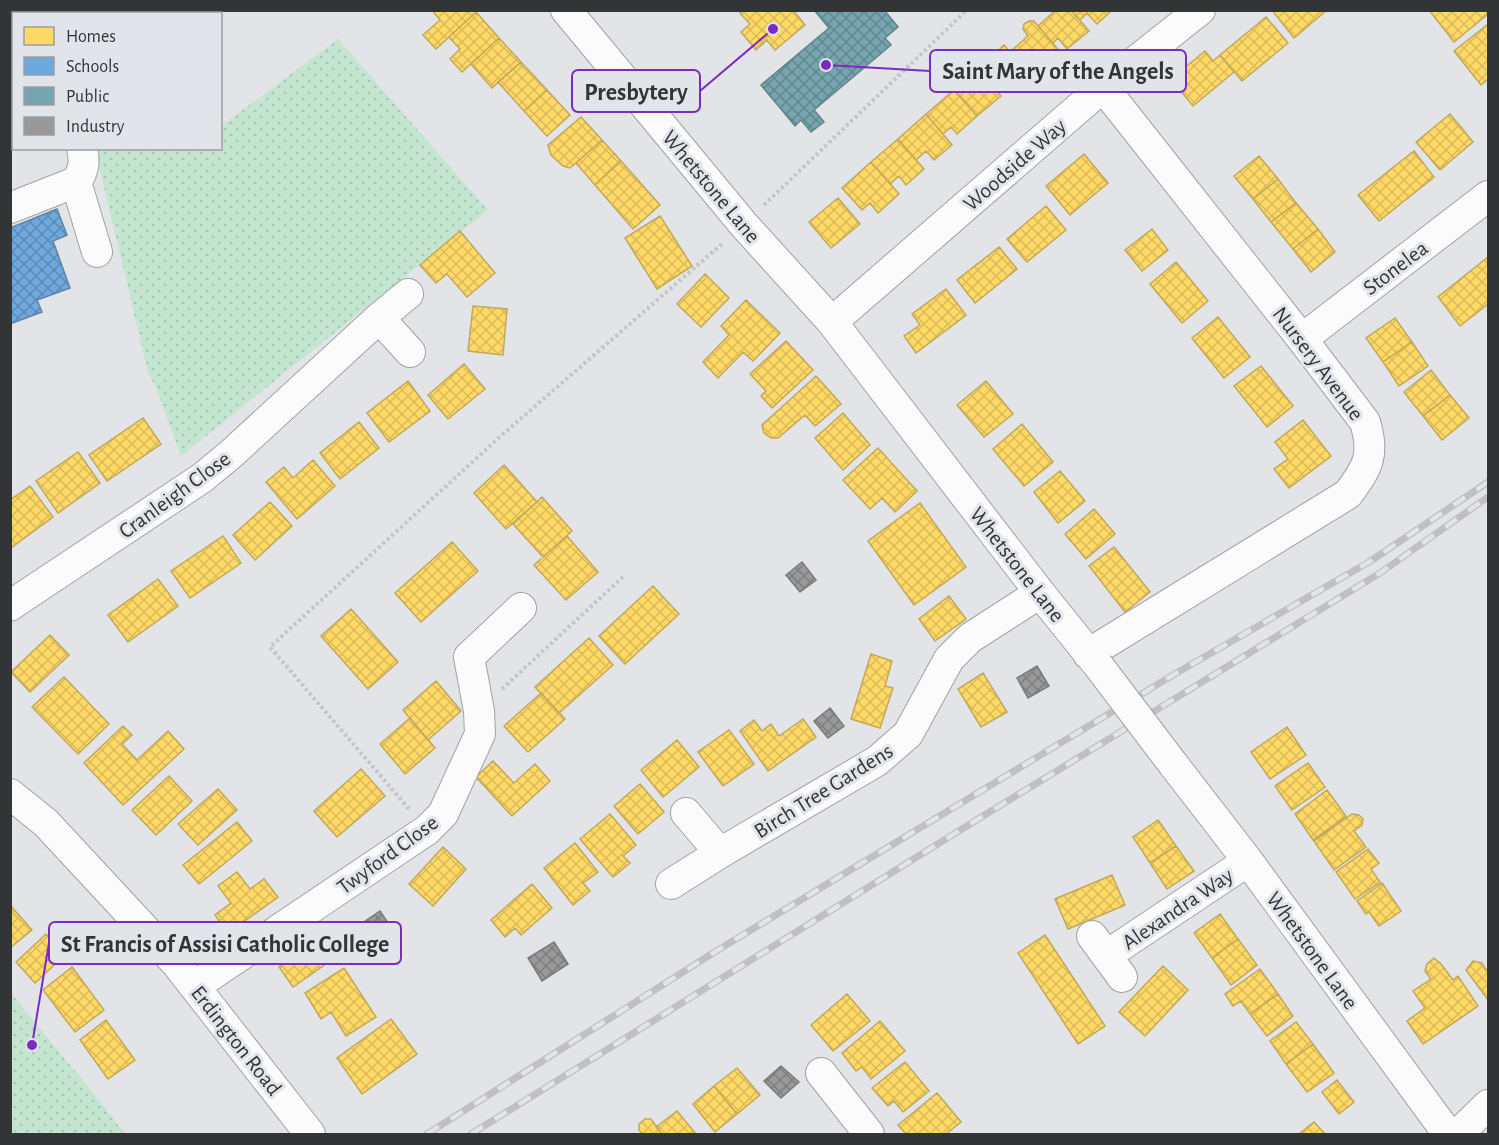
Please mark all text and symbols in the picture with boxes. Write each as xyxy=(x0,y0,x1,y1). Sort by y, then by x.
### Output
legend xyxy=(12,12,222,150)
text: Homes xyxy=(66,28,116,46)
callout: Saint Mary of the Angels xyxy=(930,50,1186,92)
text: Schools xyxy=(66,58,119,76)
text: Saint Mary of the Angels xyxy=(942,60,1174,84)
callout: Presbytery xyxy=(572,70,700,112)
text: Presbytery xyxy=(584,81,688,105)
text: Public xyxy=(66,88,109,106)
street label: Woodside Way xyxy=(959,114,1071,215)
text: Industry xyxy=(66,118,125,136)
street label: Whetstone Lane xyxy=(658,126,764,247)
street label: Stonelea xyxy=(1359,236,1432,299)
street label: Nursery Avenue xyxy=(1269,303,1368,424)
street label: Cranleigh Close xyxy=(115,447,234,542)
street label: Whetstone Lane xyxy=(966,503,1069,626)
street label: Birch Tree Gardens xyxy=(750,739,897,842)
street label: Twyford Close xyxy=(333,811,442,899)
street label: Alexandra Way xyxy=(1118,863,1237,954)
street label: Whetstone Lane xyxy=(1262,888,1362,1013)
callout: St Francis of Assisi Catholic College xyxy=(49,922,401,964)
text: St Francis of Assisi Catholic College xyxy=(61,933,389,957)
street label: Erdington Road xyxy=(187,982,286,1100)

